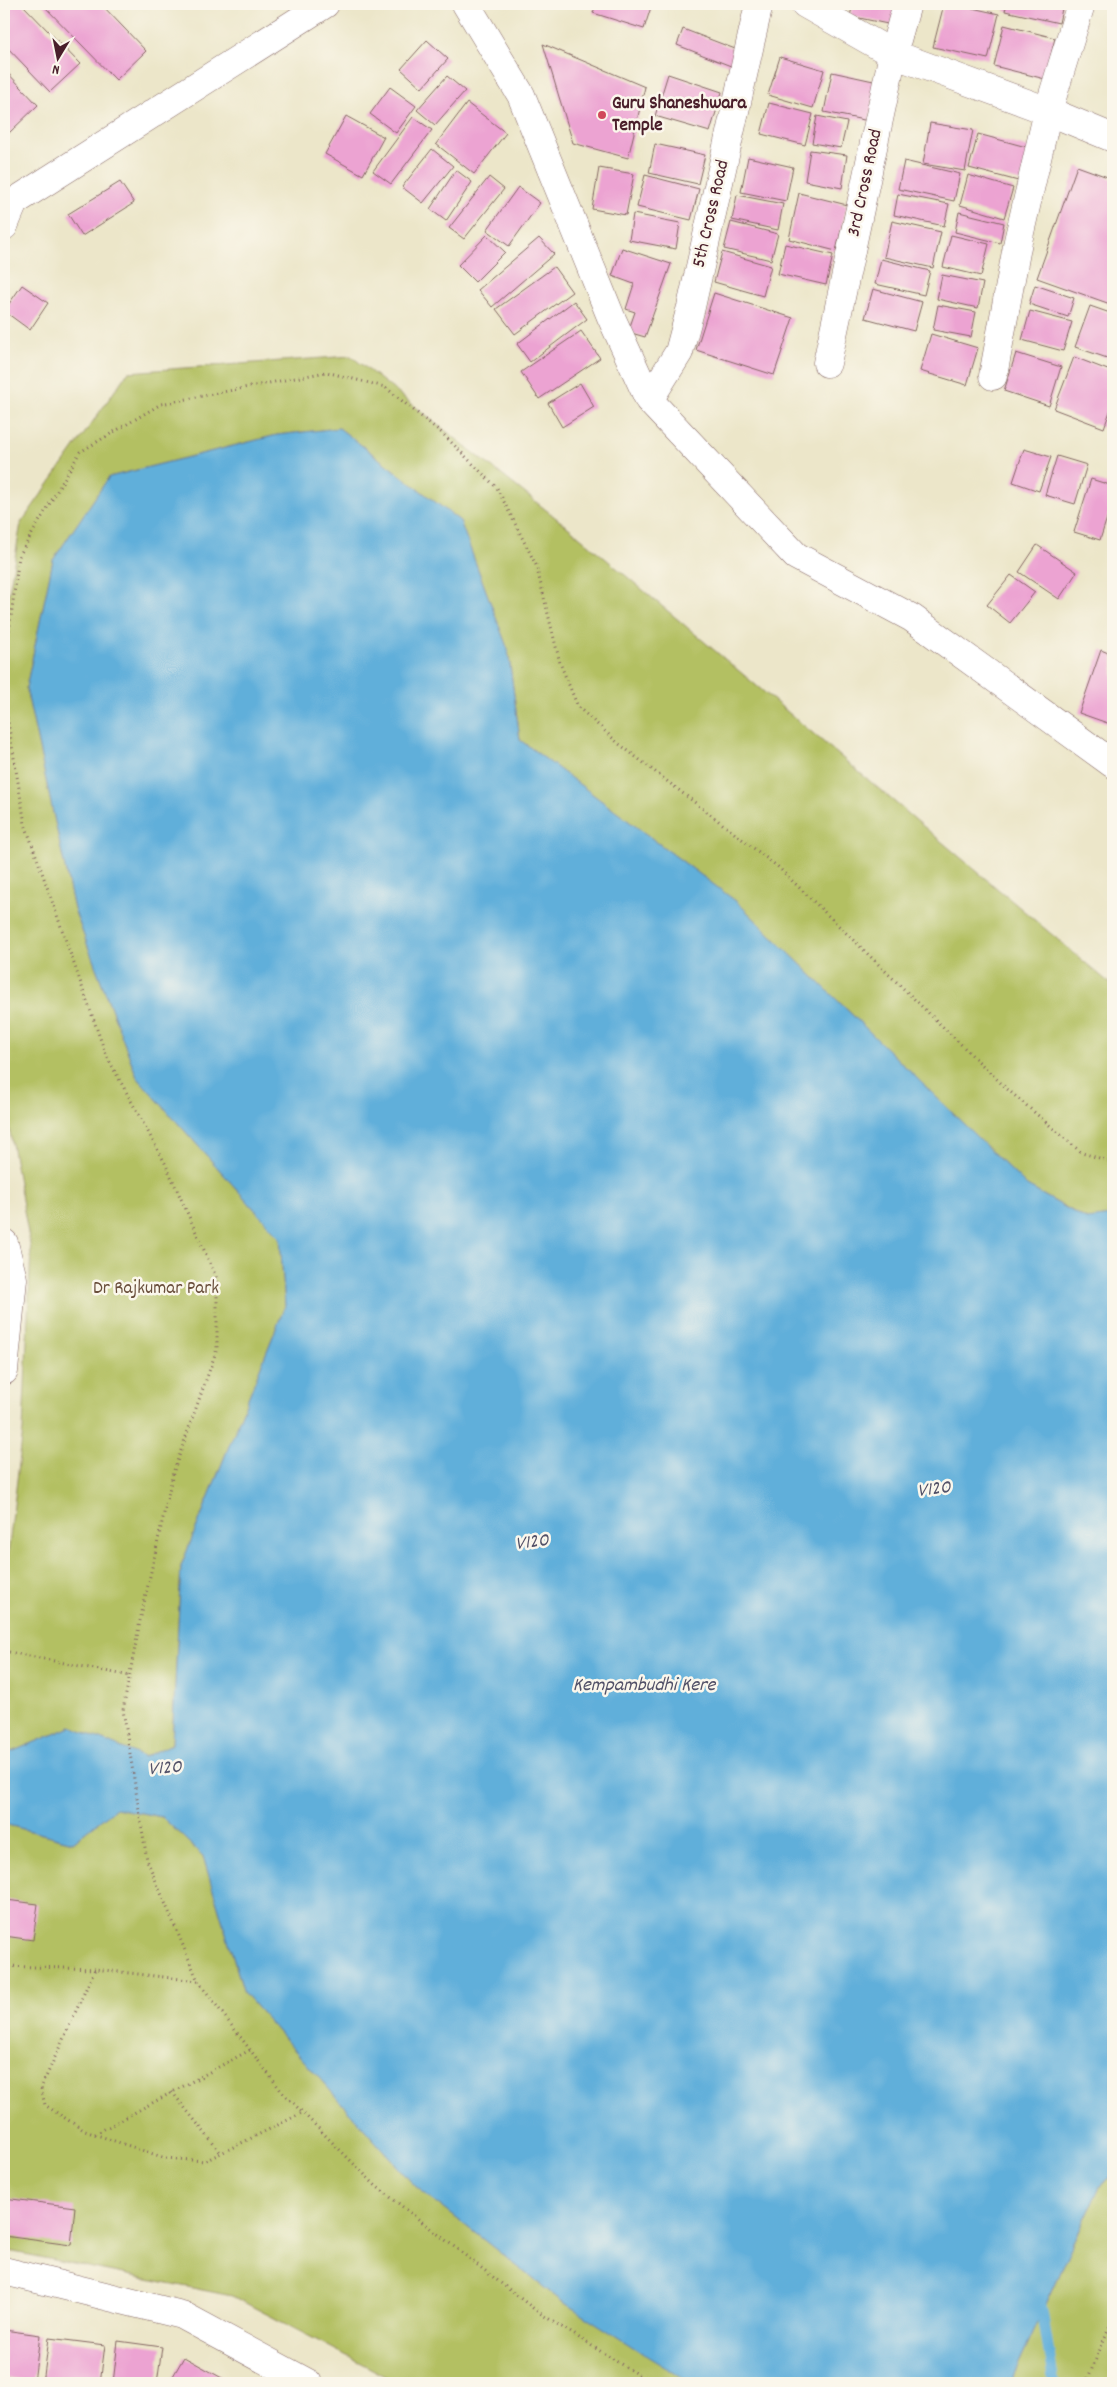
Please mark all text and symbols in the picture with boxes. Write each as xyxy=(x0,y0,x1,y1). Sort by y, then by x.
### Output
north arrow xyxy=(32,32,82,82)
text: N xyxy=(51,58,61,79)
place label: Guru Shaneshwara Temple xyxy=(612,91,747,140)
marker: Guru Shaneshwara Temple xyxy=(596,109,608,121)
street label: 3rd Cross Road xyxy=(841,127,891,239)
street label: 5th Cross Road xyxy=(687,158,737,270)
park label: Dr Rajkumar Park xyxy=(93,1276,219,1303)
water label: V120 xyxy=(915,1474,954,1506)
water label: V120 xyxy=(513,1527,552,1559)
water label: Kempambudhi Kere xyxy=(573,1672,716,1700)
water label: V120 xyxy=(147,1753,184,1784)

